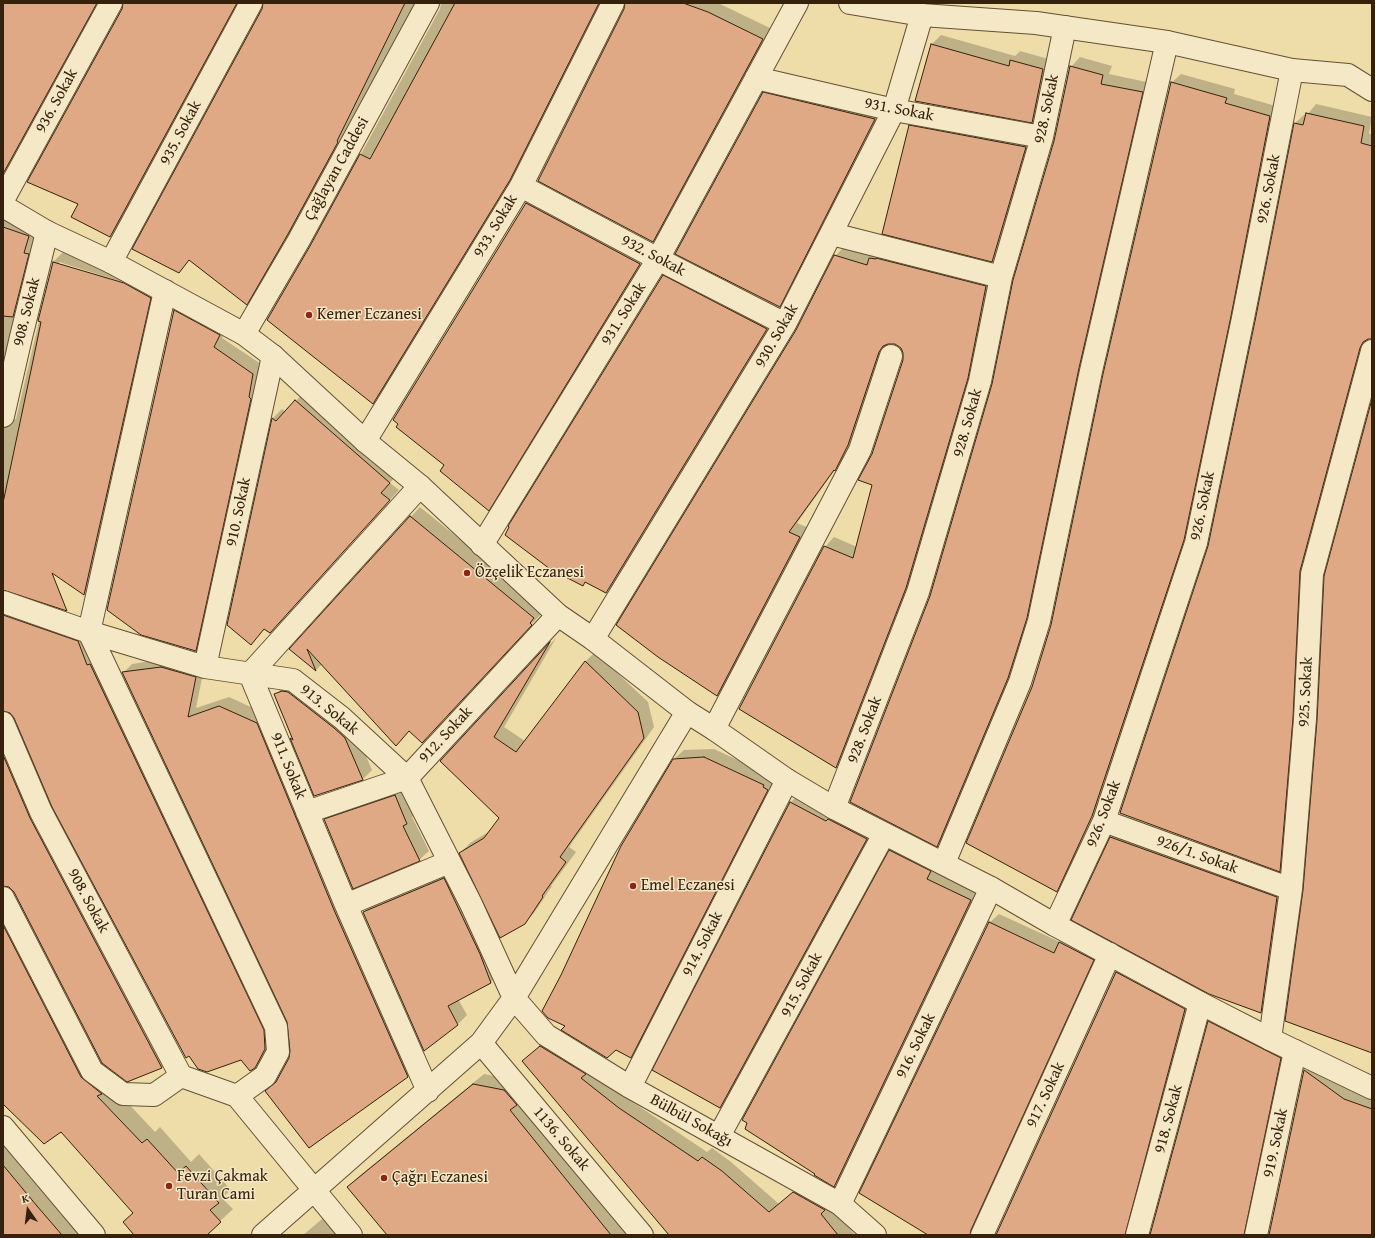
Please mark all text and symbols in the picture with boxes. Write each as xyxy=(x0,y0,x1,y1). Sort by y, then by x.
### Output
street label: 936. Sokak xyxy=(32,66,82,136)
street label: 928. Sokak xyxy=(1030,73,1064,145)
street label: 931. Sokak xyxy=(863,94,935,126)
street label: 935. Sokak xyxy=(156,97,206,169)
street label: Çağlayan Caddesi xyxy=(301,114,373,224)
street label: 926. Sokak xyxy=(1253,153,1285,225)
street label: 933. Sokak xyxy=(470,191,522,261)
street label: 932. Sokak xyxy=(617,231,689,281)
street label: 908. Sokak xyxy=(9,276,45,348)
street label: 931. Sokak xyxy=(597,279,651,349)
street label: 930. Sokak xyxy=(751,301,803,371)
place label: Kemer Eczanesi xyxy=(317,305,422,325)
marker: Kemer Eczanesi xyxy=(304,310,314,320)
street label: 928. Sokak xyxy=(949,387,987,459)
street label: 926. Sokak xyxy=(1186,470,1220,542)
street label: 910. Sokak xyxy=(222,476,256,548)
place label: Özçelik Eczanesi xyxy=(475,563,584,583)
marker: Özçelik Eczanesi xyxy=(462,568,472,578)
street label: 925. Sokak xyxy=(1295,656,1317,728)
street label: 913. Sokak xyxy=(296,680,362,740)
street label: 928. Sokak xyxy=(843,694,887,766)
street label: 912. Sokak xyxy=(415,703,477,767)
street label: 911. Sokak xyxy=(266,730,310,802)
street label: 926. Sokak xyxy=(1082,778,1126,850)
street label: 926/1. Sokak xyxy=(1154,831,1240,879)
street label: 908. Sokak xyxy=(63,865,113,937)
place label: Emel Eczanesi xyxy=(641,876,735,896)
marker: Emel Eczanesi xyxy=(628,881,638,891)
street label: 914. Sokak xyxy=(678,908,728,980)
street label: 915. Sokak xyxy=(777,949,827,1021)
street label: 916. Sokak xyxy=(892,1010,940,1082)
street label: 917. Sokak xyxy=(1022,1059,1070,1131)
street label: 918. Sokak xyxy=(1151,1083,1187,1155)
street label: Bülbül Sokağı xyxy=(646,1090,736,1152)
street label: 1136. Sokak xyxy=(529,1103,593,1175)
street label: 919. Sokak xyxy=(1259,1107,1293,1179)
place label: Fevzi Çakmak Turan Cami xyxy=(177,1167,268,1205)
place label: Çağrı Eczanesi xyxy=(392,1168,488,1188)
marker: Çağrı Eczanesi xyxy=(379,1173,389,1183)
marker: Fevzi Çakmak Turan Cami xyxy=(164,1181,174,1191)
north arrow xyxy=(8,1190,48,1230)
text: K xyxy=(20,1190,30,1207)

